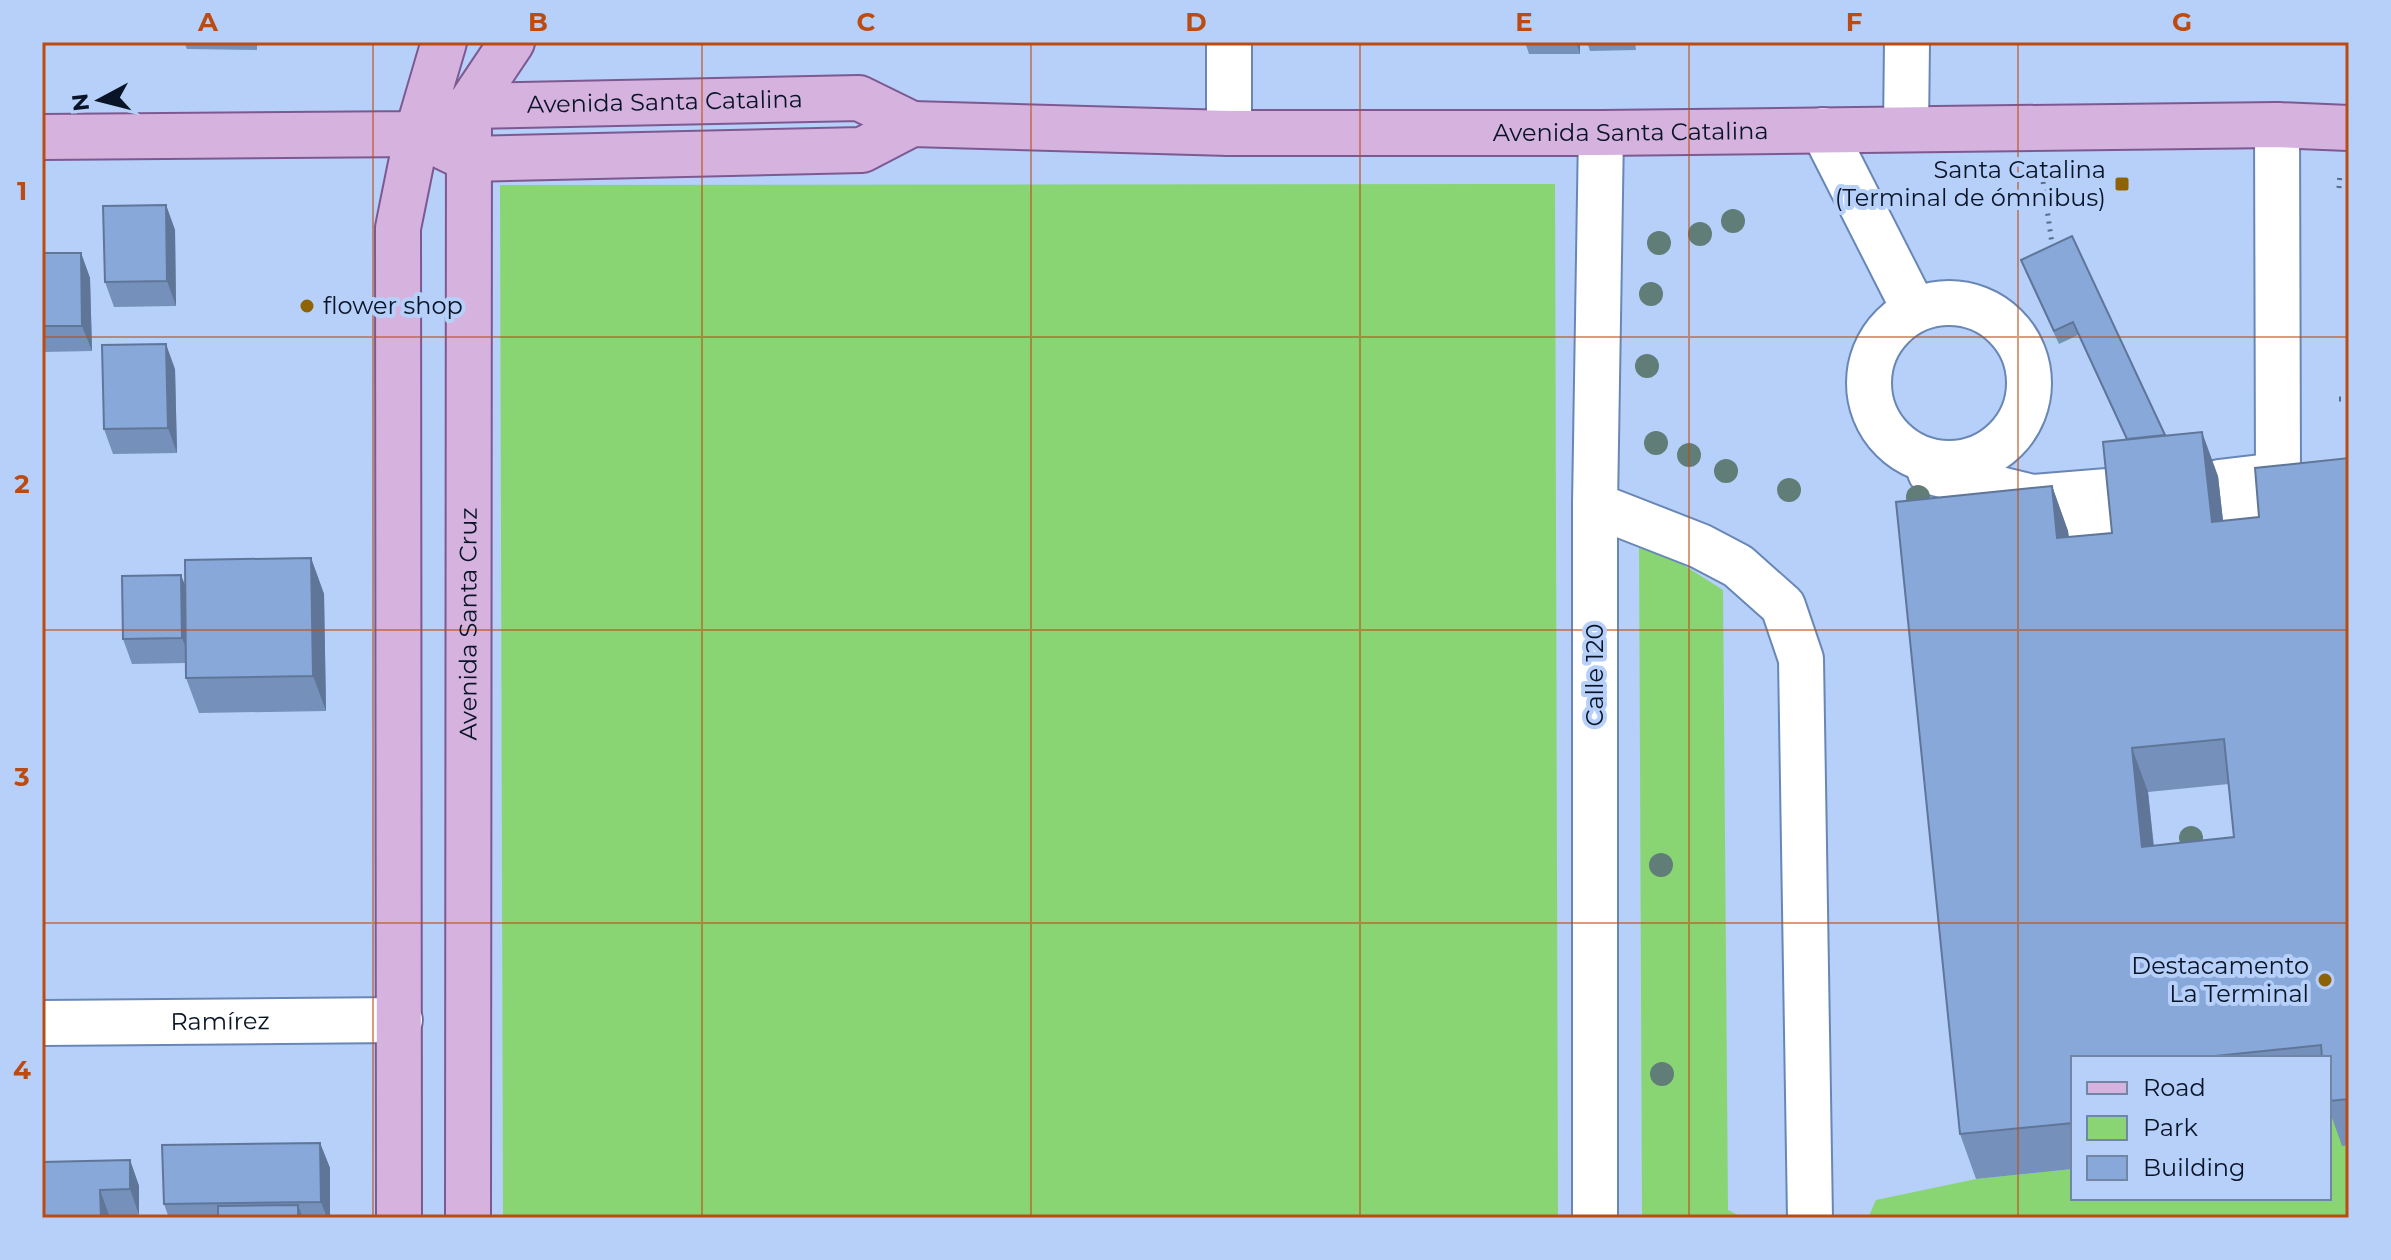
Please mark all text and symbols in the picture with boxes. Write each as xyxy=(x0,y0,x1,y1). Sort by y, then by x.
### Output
text: A xyxy=(197,6,219,38)
text: B xyxy=(528,6,548,38)
text: C xyxy=(857,6,876,38)
text: D xyxy=(1185,6,1207,38)
text: E xyxy=(1515,6,1533,38)
text: F xyxy=(1846,6,1862,38)
text: G xyxy=(2172,6,2192,38)
north arrow xyxy=(60,60,140,140)
street label: Avenida Santa Catalina xyxy=(527,84,803,119)
text: N xyxy=(66,92,95,113)
street label: Avenida Santa Catalina xyxy=(1493,116,1769,147)
place label: Santa Catalina (Terminal de ómnibus) xyxy=(1835,155,2106,212)
text: 1 xyxy=(17,175,27,207)
marker: Santa Catalina (Terminal de ómnibus) xyxy=(2113,175,2131,193)
place label: flower shop xyxy=(323,291,463,320)
marker: flower shop xyxy=(298,297,316,315)
text: 2 xyxy=(14,468,30,500)
street label: Avenida Santa Cruz xyxy=(453,507,483,741)
street label: Calle 120 xyxy=(1580,624,1609,726)
text: 3 xyxy=(13,761,30,793)
place label: Destacamento La Terminal xyxy=(2131,951,2309,1008)
marker: Destacamento La Terminal xyxy=(2316,971,2334,989)
street label: Ramírez xyxy=(170,1006,270,1036)
text: 4 xyxy=(13,1054,31,1086)
legend xyxy=(2071,1056,2331,1200)
text: Road xyxy=(2143,1073,2206,1102)
text: Park xyxy=(2143,1113,2198,1142)
text: Building xyxy=(2143,1153,2246,1182)

